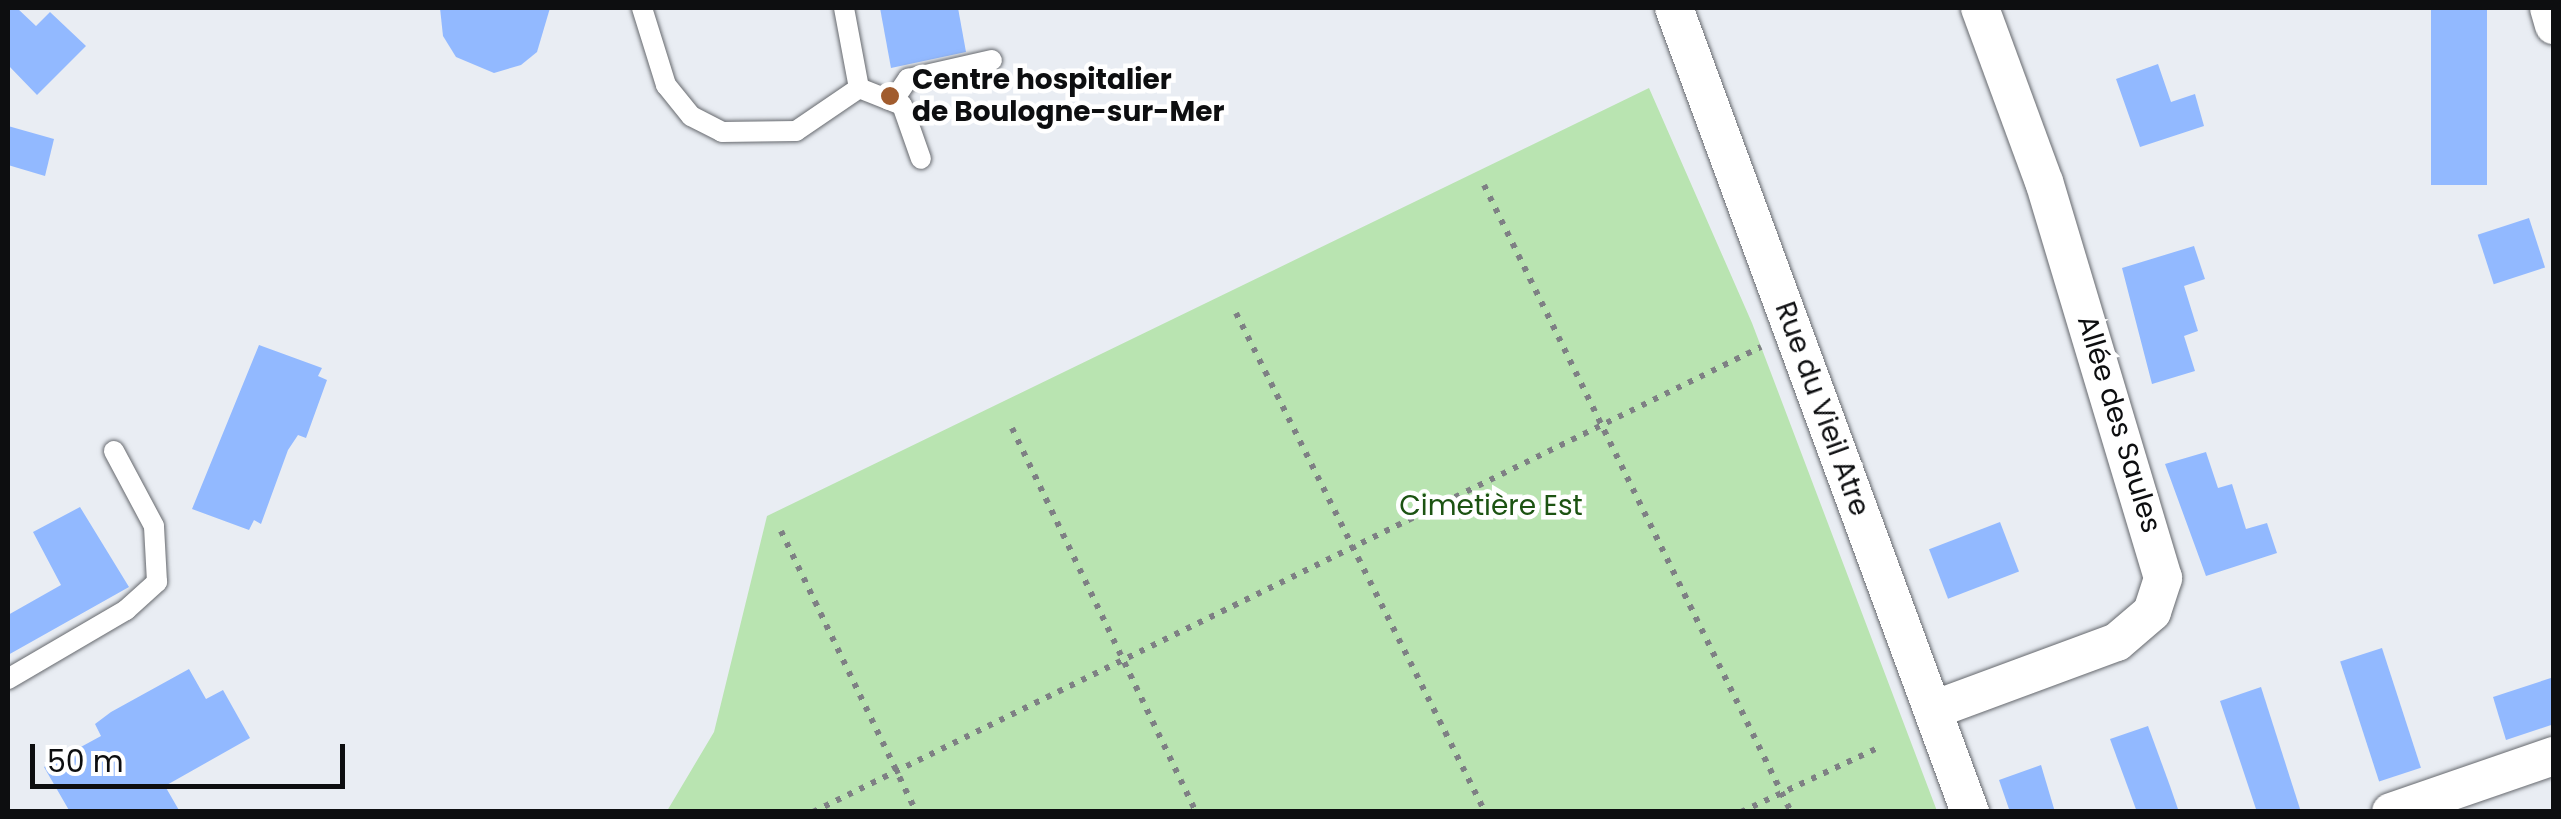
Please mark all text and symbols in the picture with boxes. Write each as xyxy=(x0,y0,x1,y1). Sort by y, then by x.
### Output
place label: Centre hospitalier de Boulogne-sur-Mer xyxy=(912,63,1224,129)
marker: Centre hospitalier de Boulogne-sur-Mer xyxy=(877,83,903,109)
street label: Rue du Vieil Atre xyxy=(1768,297,1876,521)
street label: Allée des Saules xyxy=(2070,311,2168,537)
park label: Cimetière Est xyxy=(1399,489,1583,523)
scale bar xyxy=(35,724,350,786)
text: 50 m xyxy=(47,740,124,783)

